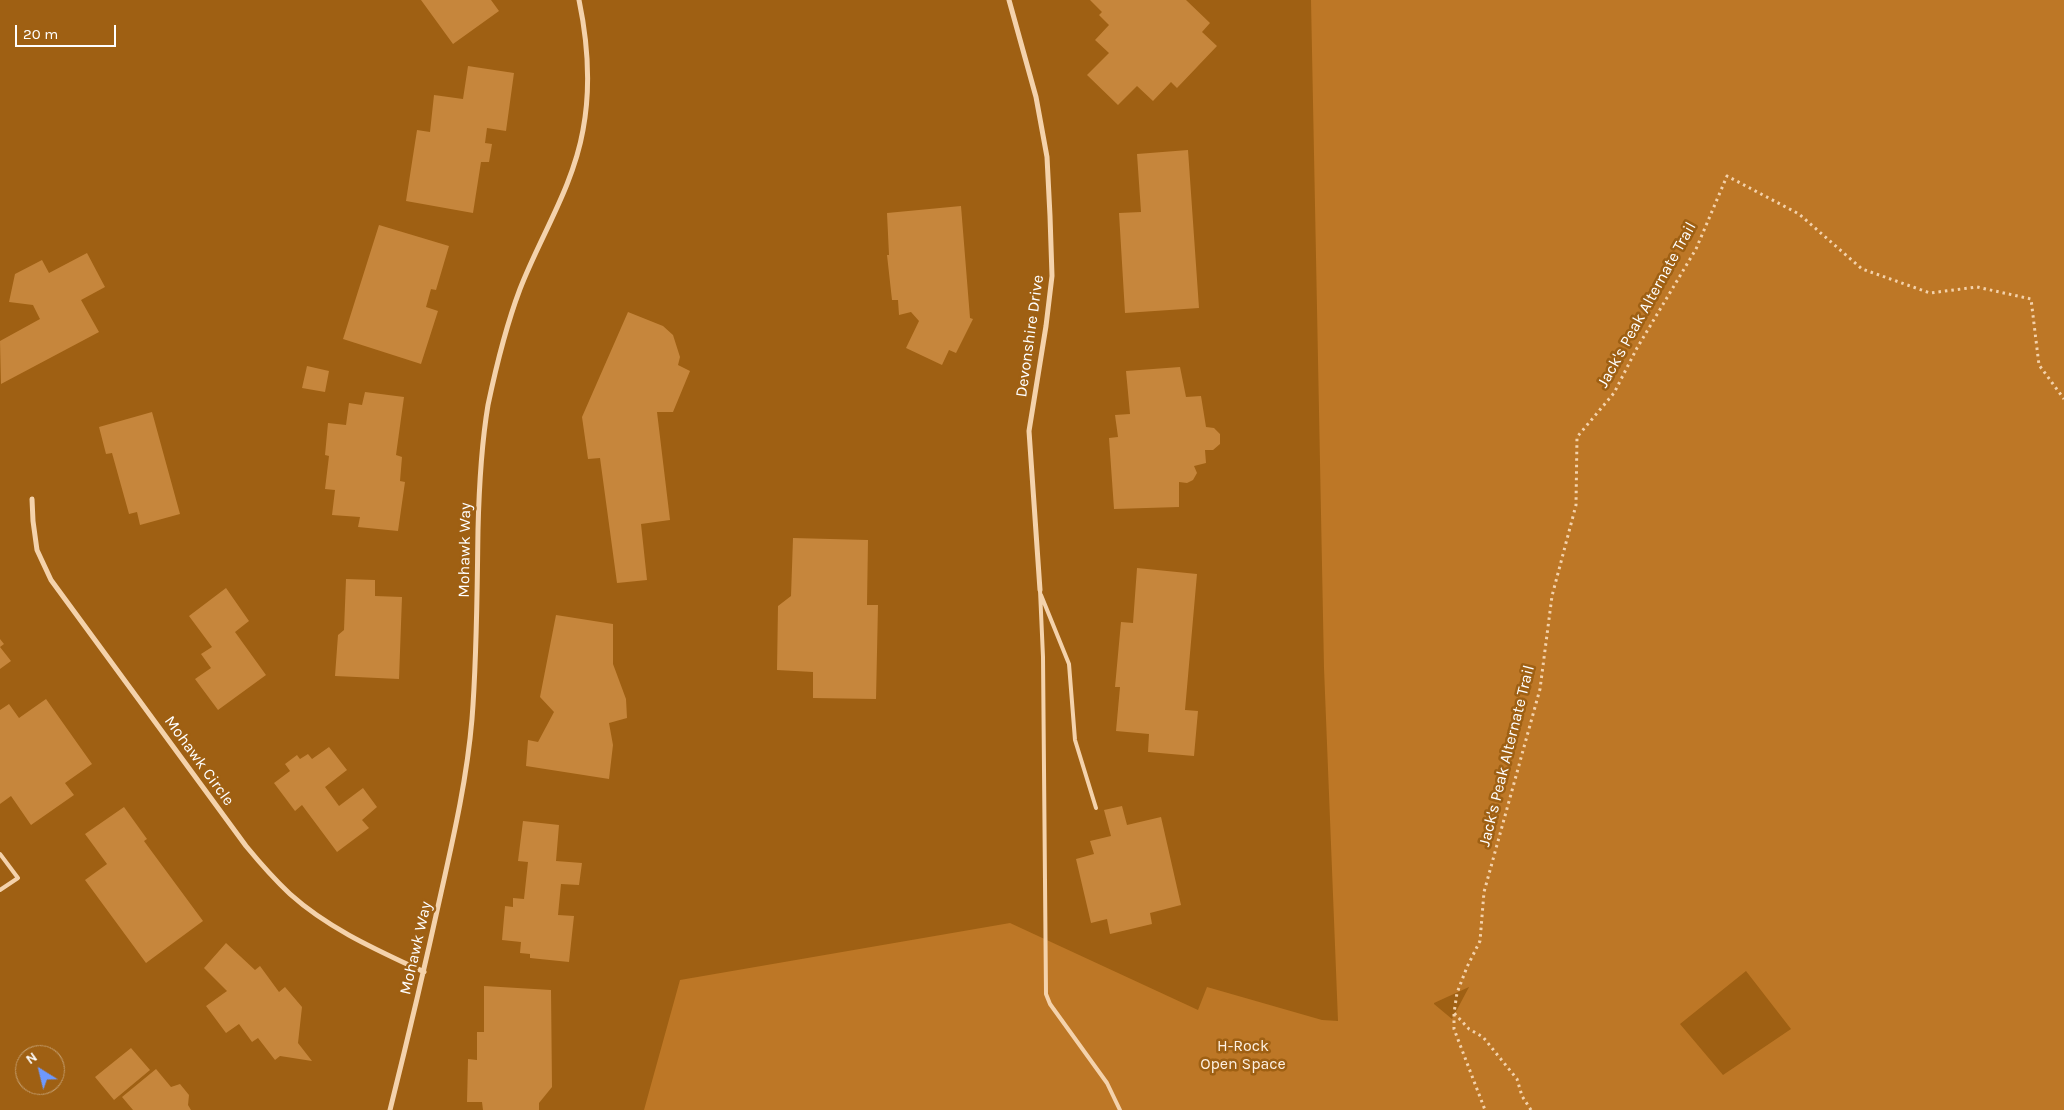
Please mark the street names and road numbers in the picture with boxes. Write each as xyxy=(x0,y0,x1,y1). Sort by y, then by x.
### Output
street label: Jack's Peak Alternate Trail xyxy=(1593,219,1701,391)
street label: Devonshire Drive xyxy=(1012,274,1048,398)
street label: Mohawk Way xyxy=(455,502,475,598)
street label: Jack's Peak Alternate Trail xyxy=(1475,663,1539,849)
street label: Mohawk Circle xyxy=(160,712,238,810)
street label: Mohawk Way xyxy=(396,899,436,997)

